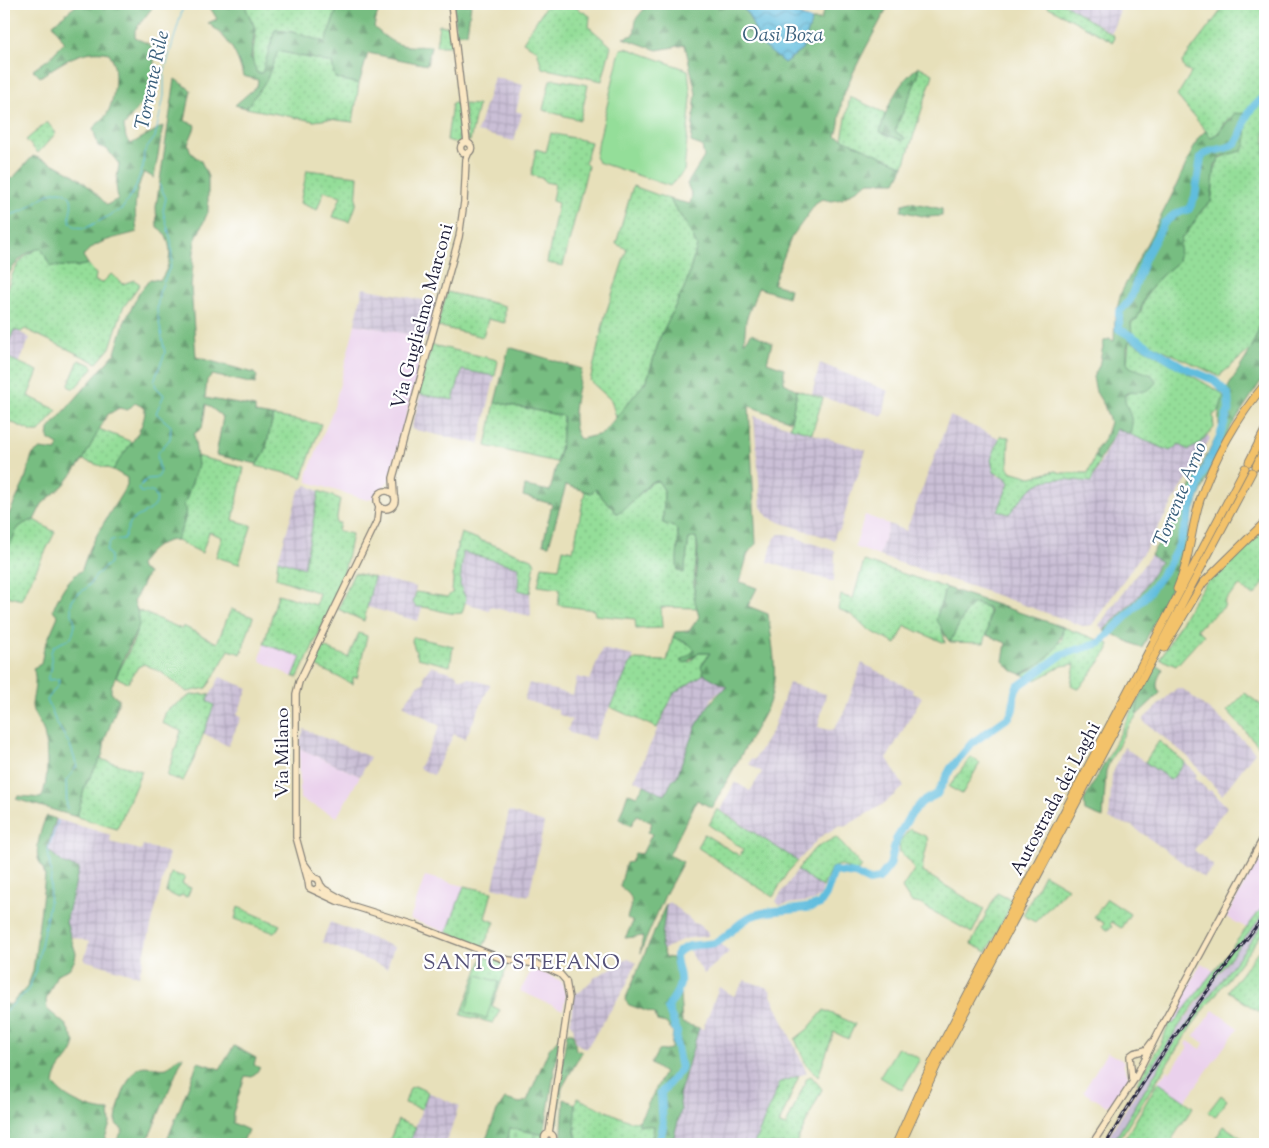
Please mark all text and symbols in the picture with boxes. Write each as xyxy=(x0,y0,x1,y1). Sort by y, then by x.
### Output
water label: Oasi Boza xyxy=(742,22,824,51)
water label: Torrente Rile xyxy=(129,28,178,133)
street label: Via Guglielmo Marconi xyxy=(386,221,461,413)
water label: Torrente Arno xyxy=(1147,438,1216,552)
street label: Via Milano xyxy=(270,708,297,798)
street label: Autostrada dei Laghi xyxy=(1004,718,1108,881)
district label: SANTO STEFANO xyxy=(423,949,621,979)

